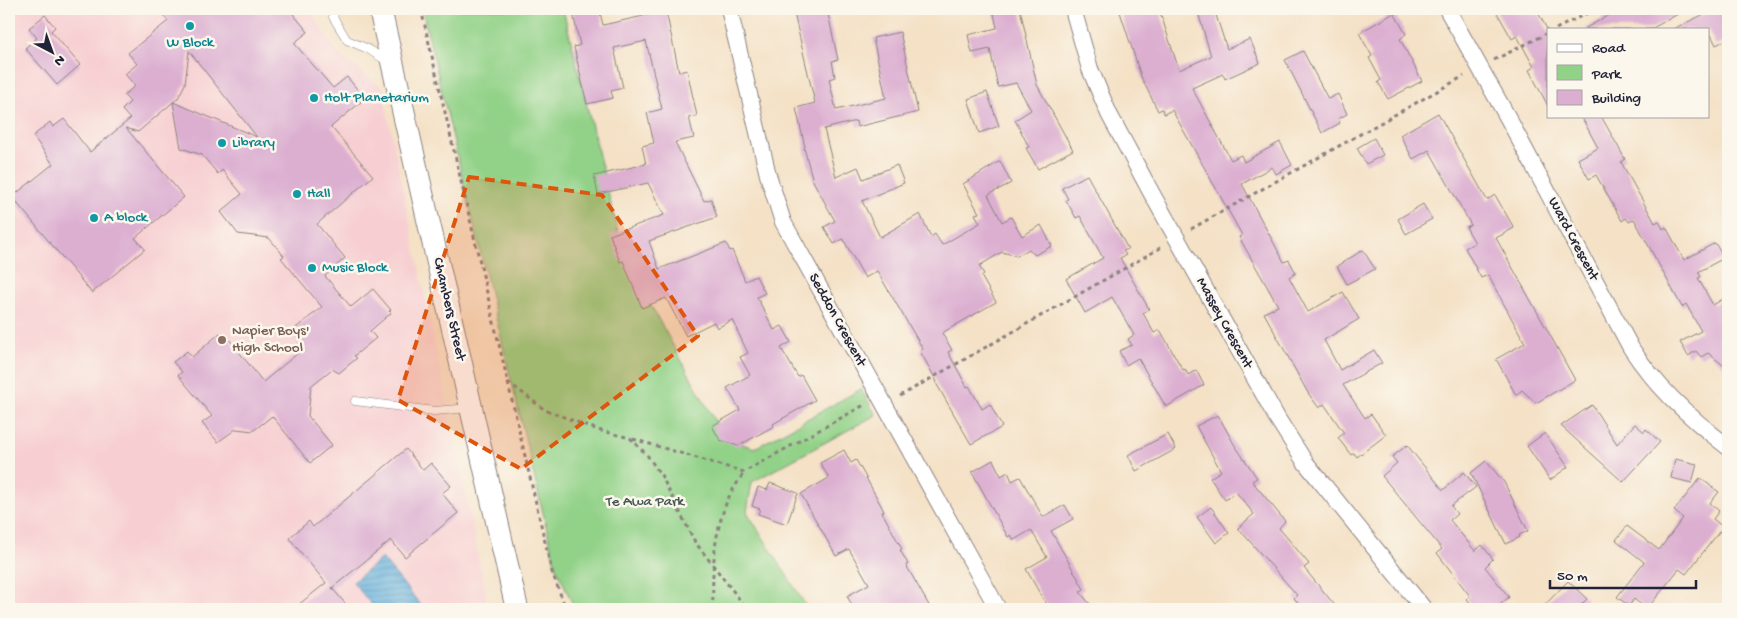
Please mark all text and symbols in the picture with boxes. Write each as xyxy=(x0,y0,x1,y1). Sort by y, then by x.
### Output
marker: W Block xyxy=(184,20,196,32)
north arrow xyxy=(28,28,78,78)
legend xyxy=(1547,28,1710,118)
place label: W Block xyxy=(167,34,215,52)
text: Road xyxy=(1592,40,1626,58)
text: N xyxy=(50,51,68,69)
text: Park xyxy=(1591,66,1622,84)
place label: Holt Planetarium xyxy=(324,89,429,107)
text: Building xyxy=(1591,90,1641,108)
marker: Holt Planetarium xyxy=(308,92,320,104)
place label: Library xyxy=(232,134,276,152)
marker: Library xyxy=(216,137,228,149)
place label: Hall xyxy=(307,185,331,203)
marker: Hall xyxy=(291,188,303,200)
street label: Ward Crescent xyxy=(1544,194,1603,285)
place label: A block xyxy=(104,209,149,227)
marker: A block xyxy=(88,212,100,224)
street label: Chambers Street xyxy=(428,256,470,364)
place label: Music Block xyxy=(322,259,389,277)
marker: Music Block xyxy=(306,262,318,274)
street label: Seddon Crescent xyxy=(804,270,871,371)
street label: Massey Crescent xyxy=(1192,274,1257,373)
place label: Napier Boys' High School xyxy=(232,322,310,357)
marker: Napier Boys' High School xyxy=(216,334,228,346)
park label: Te Awa Park xyxy=(605,493,685,511)
scale bar xyxy=(1550,558,1696,590)
text: 50 m xyxy=(1557,568,1588,586)

